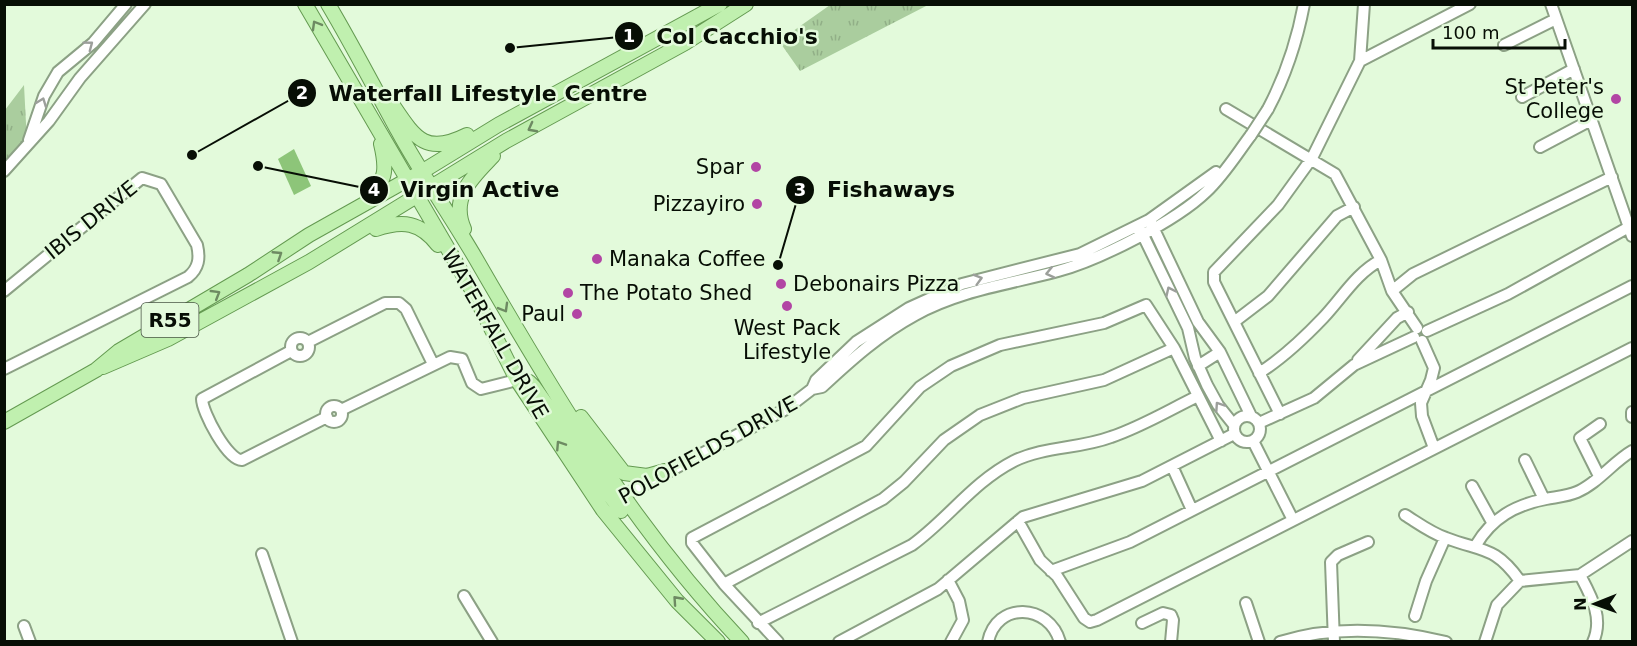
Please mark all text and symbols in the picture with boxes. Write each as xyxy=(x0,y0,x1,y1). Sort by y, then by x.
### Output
scale bar xyxy=(1433,12,1565,50)
callout: Col Cacchio's xyxy=(614,16,830,56)
one-way arrow xyxy=(312,21,324,31)
text: 100 m xyxy=(1442,22,1500,43)
text: Col Cacchio's xyxy=(656,24,818,49)
text: 1 xyxy=(623,25,635,46)
one-way arrow xyxy=(82,41,93,52)
callout: Waterfall Lifestyle Centre xyxy=(287,73,659,113)
place label: St Peter's College xyxy=(1504,75,1604,123)
text: Waterfall Lifestyle Centre xyxy=(329,81,647,106)
text: 2 xyxy=(296,82,308,103)
marker: St Peter's College xyxy=(1609,92,1623,106)
one-way arrow xyxy=(35,97,47,108)
one-way arrow xyxy=(527,121,538,132)
place label: Spar xyxy=(696,155,744,179)
marker: Spar xyxy=(749,160,763,174)
callout: Virgin Active xyxy=(359,170,572,210)
callout: Fishaways xyxy=(785,170,967,210)
street label: IBIS DRIVE xyxy=(40,176,142,264)
text: Virgin Active xyxy=(400,177,560,202)
text: Fishaways xyxy=(827,177,955,202)
text: 4 xyxy=(368,179,380,200)
text: 3 xyxy=(794,179,806,200)
place label: Pizzayiro xyxy=(653,192,745,216)
marker: Pizzayiro xyxy=(750,197,764,211)
street label: WATERFALL DRIVE xyxy=(437,245,553,423)
place label: Manaka Coffee xyxy=(609,247,765,271)
one-way arrow xyxy=(271,251,282,262)
marker: Manaka Coffee xyxy=(590,252,604,266)
one-way arrow xyxy=(1045,265,1055,278)
place label: Debonairs Pizza xyxy=(793,272,959,296)
one-way arrow xyxy=(972,274,983,286)
marker: Debonairs Pizza xyxy=(774,277,788,291)
place label: The Potato Shed xyxy=(579,281,752,305)
marker: The Potato Shed xyxy=(561,286,575,300)
one-way arrow xyxy=(1166,287,1178,298)
one-way arrow xyxy=(210,289,220,301)
marker: West Pack Lifestyle xyxy=(780,299,794,313)
one-way arrow xyxy=(497,302,508,312)
place label: Paul xyxy=(521,302,565,326)
road number: R55 xyxy=(142,303,198,337)
marker: Paul xyxy=(570,307,584,321)
place label: West Pack Lifestyle xyxy=(734,316,841,364)
street label: POLOFIELDS DRIVE xyxy=(614,391,802,509)
one-way arrow xyxy=(1215,402,1226,413)
one-way arrow xyxy=(556,440,567,451)
north arrow xyxy=(1565,574,1625,634)
one-way arrow xyxy=(673,597,684,607)
text: N xyxy=(1571,597,1590,611)

